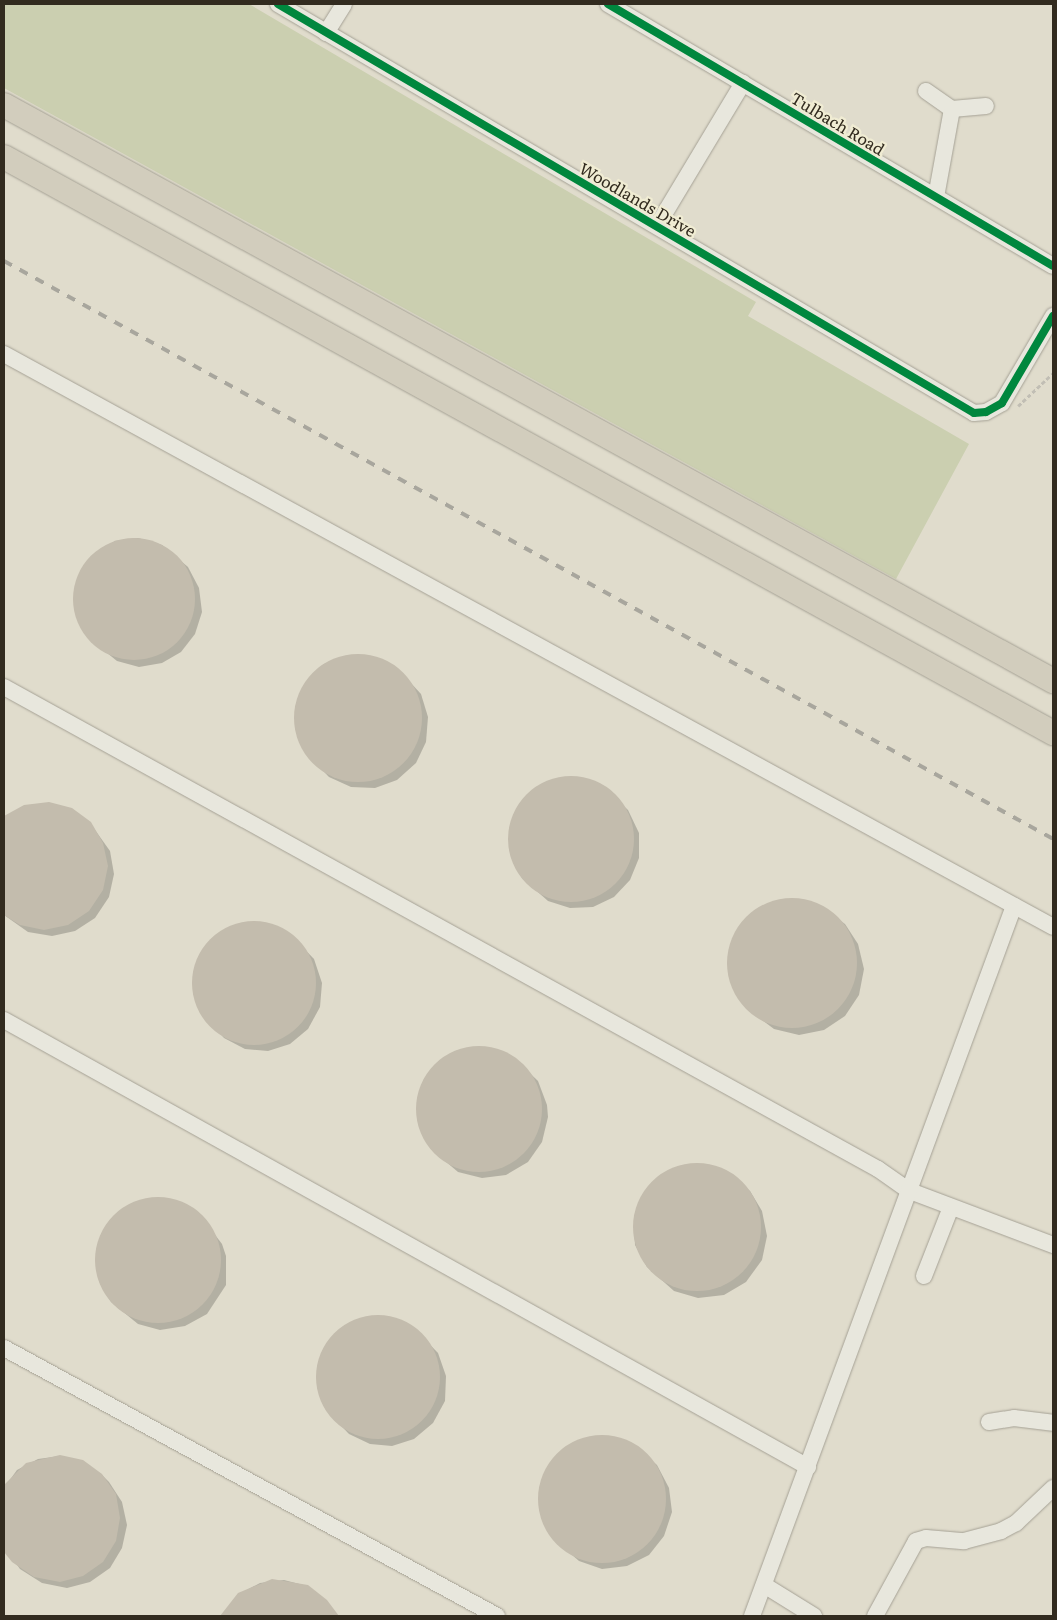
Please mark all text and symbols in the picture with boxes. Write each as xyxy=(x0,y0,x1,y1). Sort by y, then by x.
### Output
street label: Tulbach Road xyxy=(788,88,888,158)
street label: Woodlands Drive xyxy=(576,158,700,240)

